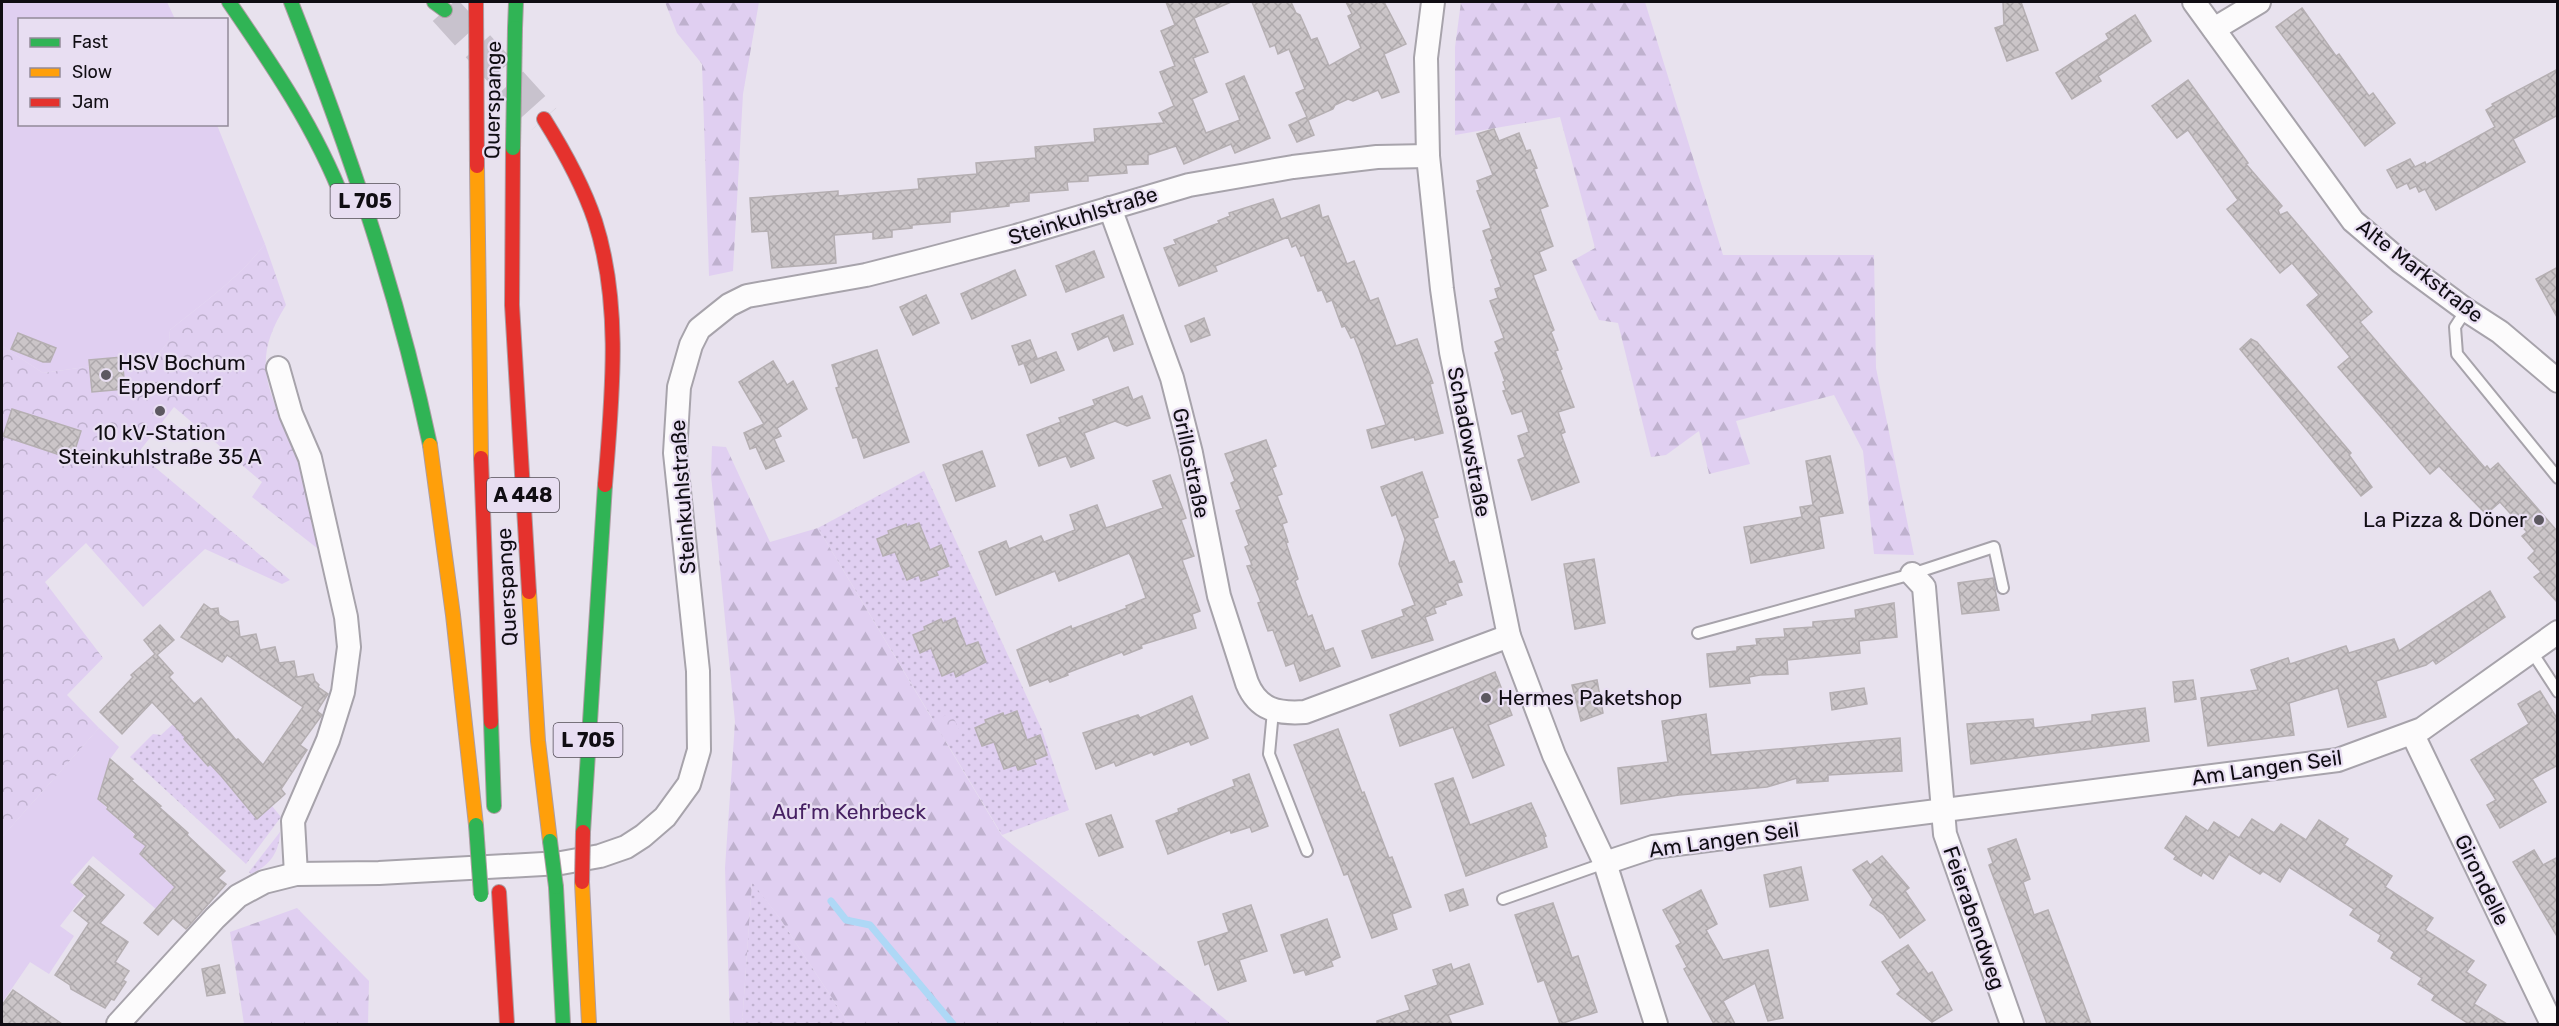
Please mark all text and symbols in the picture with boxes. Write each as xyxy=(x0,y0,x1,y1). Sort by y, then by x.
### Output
legend xyxy=(18,18,228,126)
text: Fast xyxy=(72,31,108,53)
street label: Querspange xyxy=(479,41,506,159)
text: Slow xyxy=(72,61,112,83)
text: Jam xyxy=(72,91,109,113)
street label: Steinkuhlstraße xyxy=(1005,181,1160,250)
road number: L 705 xyxy=(330,184,400,218)
street label: Alte Markstraße xyxy=(2352,213,2489,328)
place label: HSV Bochum Eppendorf xyxy=(118,350,246,399)
street label: Schadowstraße xyxy=(1443,365,1496,519)
marker: HSV Bochum Eppendorf xyxy=(99,368,113,382)
marker: 10 kV-Station Steinkuhlstraße 35 A xyxy=(153,404,167,418)
street label: Grillostraße xyxy=(1168,405,1215,520)
street label: Steinkuhlstraße xyxy=(665,419,700,575)
place label: 10 kV-Station Steinkuhlstraße 35 A xyxy=(58,420,262,469)
road number: A 448 xyxy=(487,478,559,512)
place label: La Pizza & Döner xyxy=(2363,507,2527,532)
marker: La Pizza & Döner xyxy=(2532,513,2546,527)
street label: Querspange xyxy=(491,527,522,647)
place label: Hermes Paketshop xyxy=(1498,685,1682,710)
marker: Hermes Paketshop xyxy=(1479,691,1493,705)
road number: L 705 xyxy=(554,723,622,757)
street label: Am Langen Seil xyxy=(2190,745,2344,790)
park label: Auf'm Kehrbeck xyxy=(772,799,926,824)
street label: Am Langen Seil xyxy=(1647,817,1801,862)
street label: Girondelle xyxy=(2450,830,2515,929)
street label: Feierabendweg xyxy=(1938,843,2011,993)

